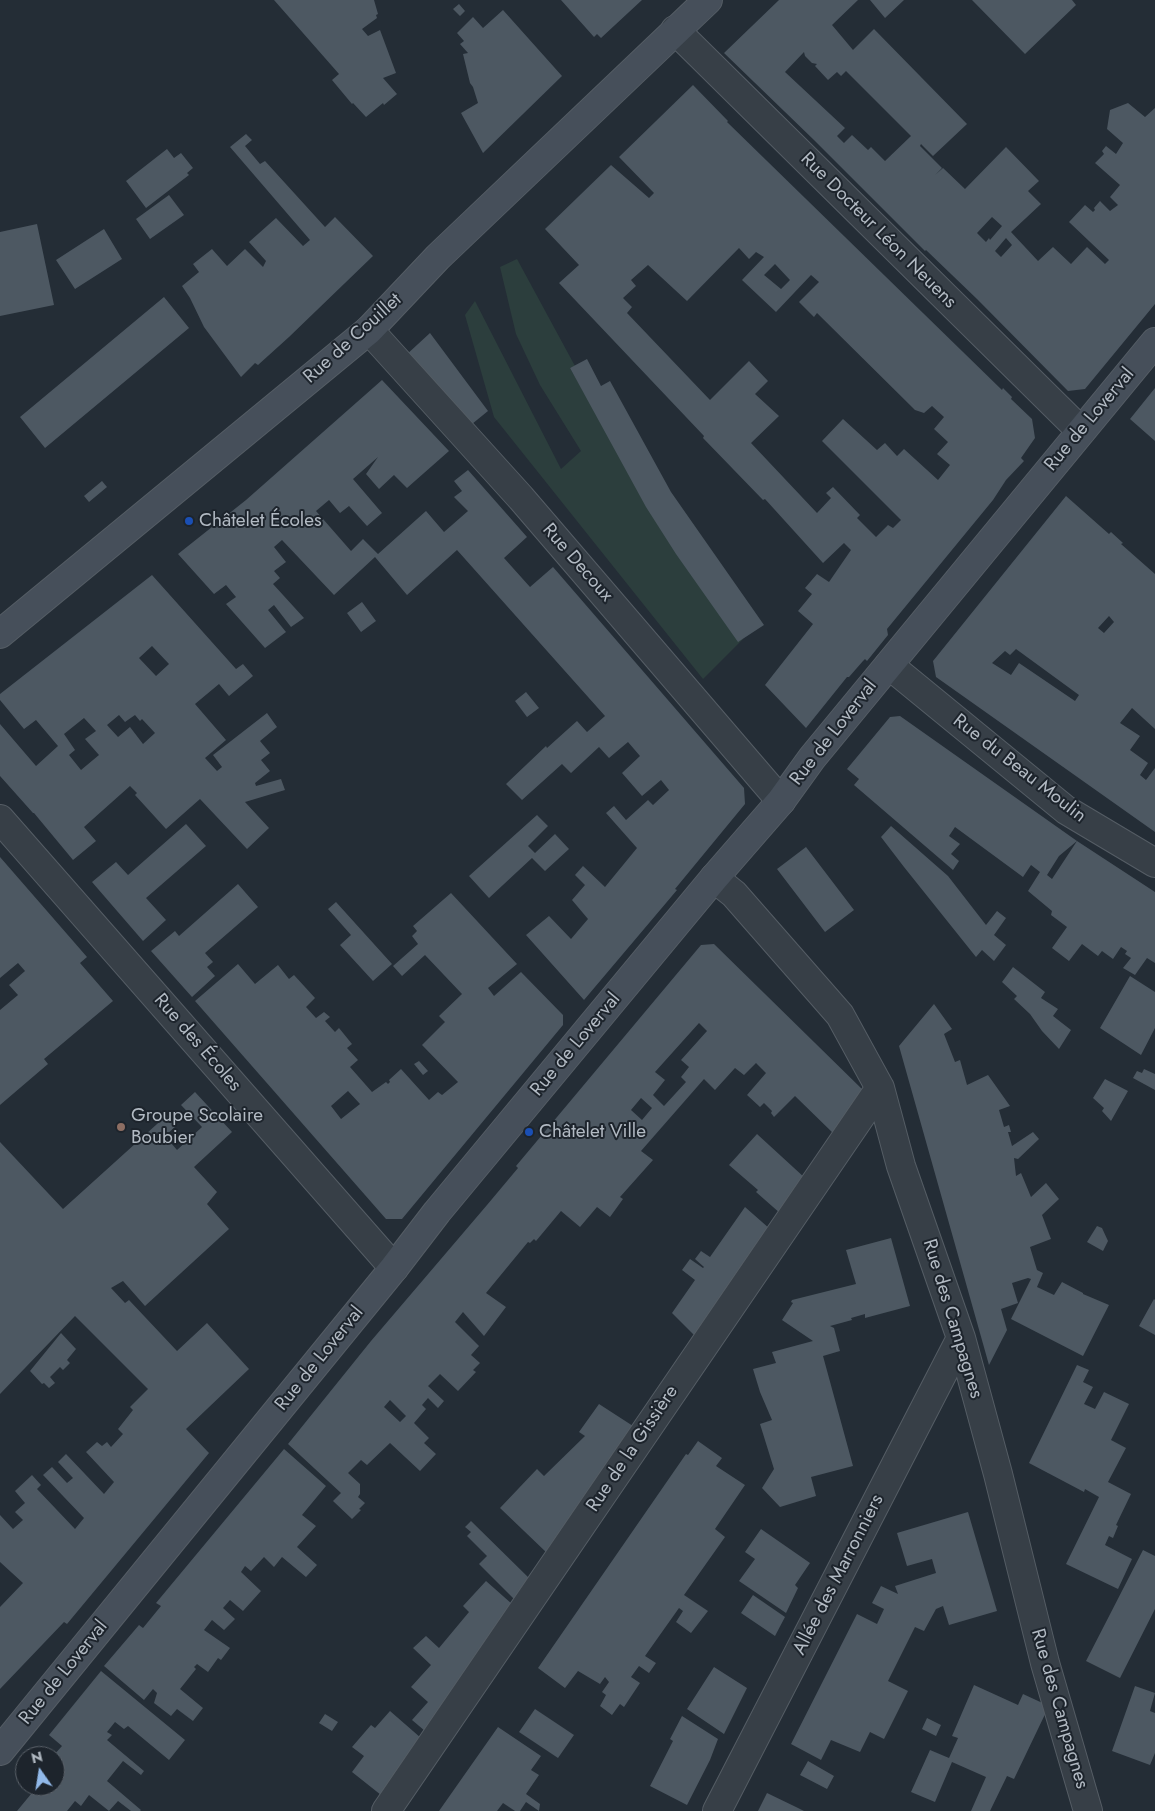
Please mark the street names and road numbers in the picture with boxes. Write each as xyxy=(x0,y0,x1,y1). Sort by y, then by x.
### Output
street label: Rue Docteur Léon Neuens xyxy=(795,148,961,314)
street label: Rue de Couillet xyxy=(299,289,407,389)
street label: Rue de Loverval xyxy=(1040,364,1140,476)
street label: Rue Decoux xyxy=(537,519,617,607)
street label: Rue de Loverval xyxy=(786,676,882,790)
street label: Rue du Beau Moulin xyxy=(948,710,1090,828)
street label: Rue de Loverval xyxy=(526,989,626,1101)
street label: Rue des Écoles xyxy=(148,990,246,1096)
street label: Rue des Campagnes xyxy=(917,1237,987,1401)
street label: Rue de Loverval xyxy=(271,1302,369,1416)
street label: Rue de la Gissière xyxy=(582,1382,684,1516)
street label: Allée des Marronniers xyxy=(789,1491,889,1659)
street label: Rue de Loverval xyxy=(15,1616,113,1730)
street label: Rue des Campagnes xyxy=(1025,1626,1093,1792)

